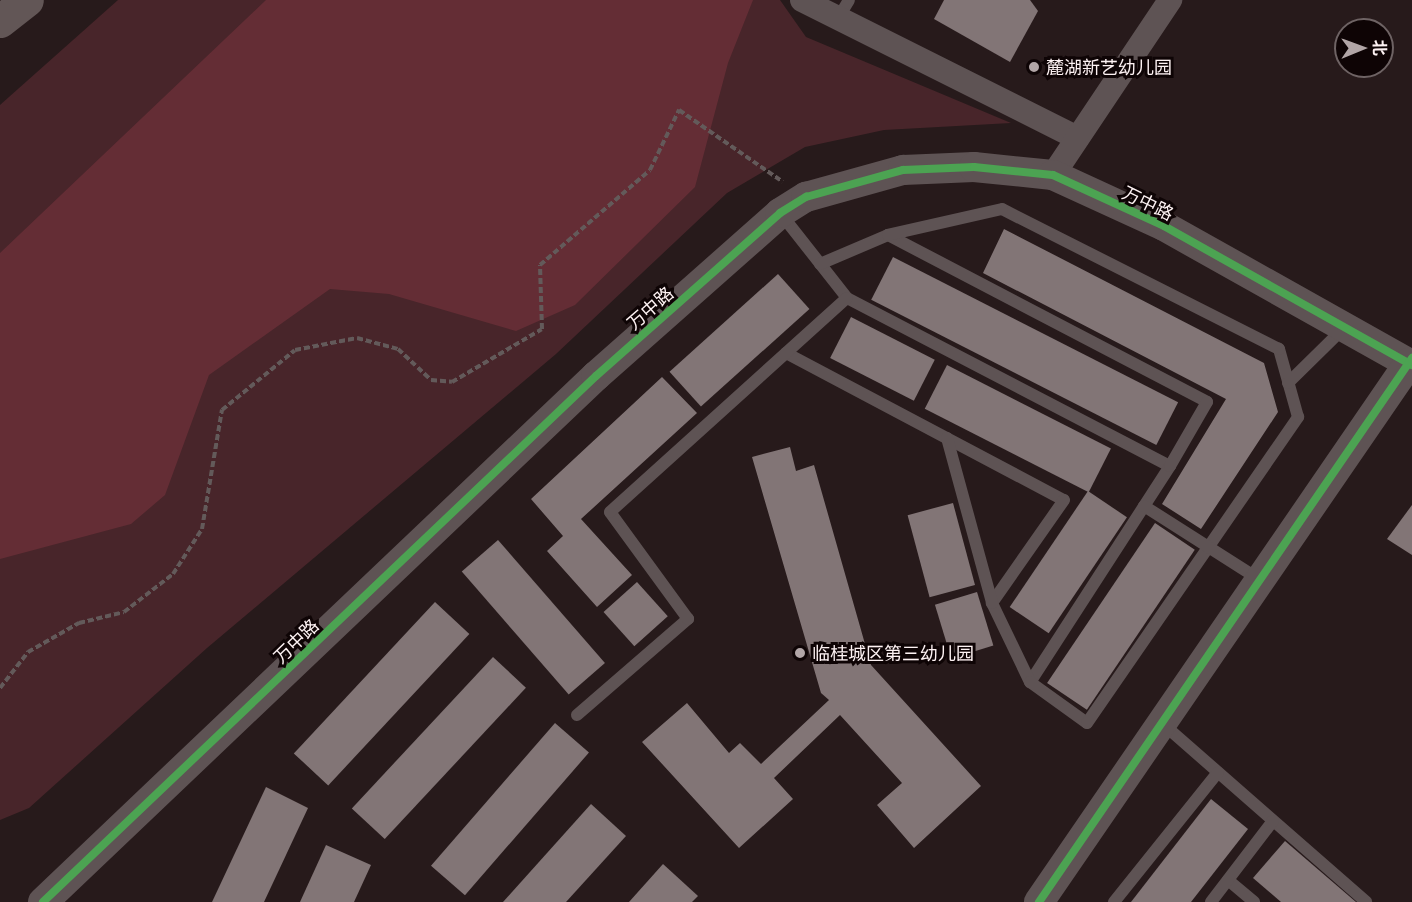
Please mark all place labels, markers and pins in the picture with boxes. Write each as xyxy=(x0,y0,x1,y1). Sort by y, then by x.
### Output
place label: 麓湖新艺幼儿园 xyxy=(1046,56,1172,78)
marker: 麓湖新艺幼儿园 xyxy=(1027,60,1041,74)
place label: 临桂城区第三幼儿园 xyxy=(812,642,974,664)
marker: 临桂城区第三幼儿园 xyxy=(793,646,807,660)

